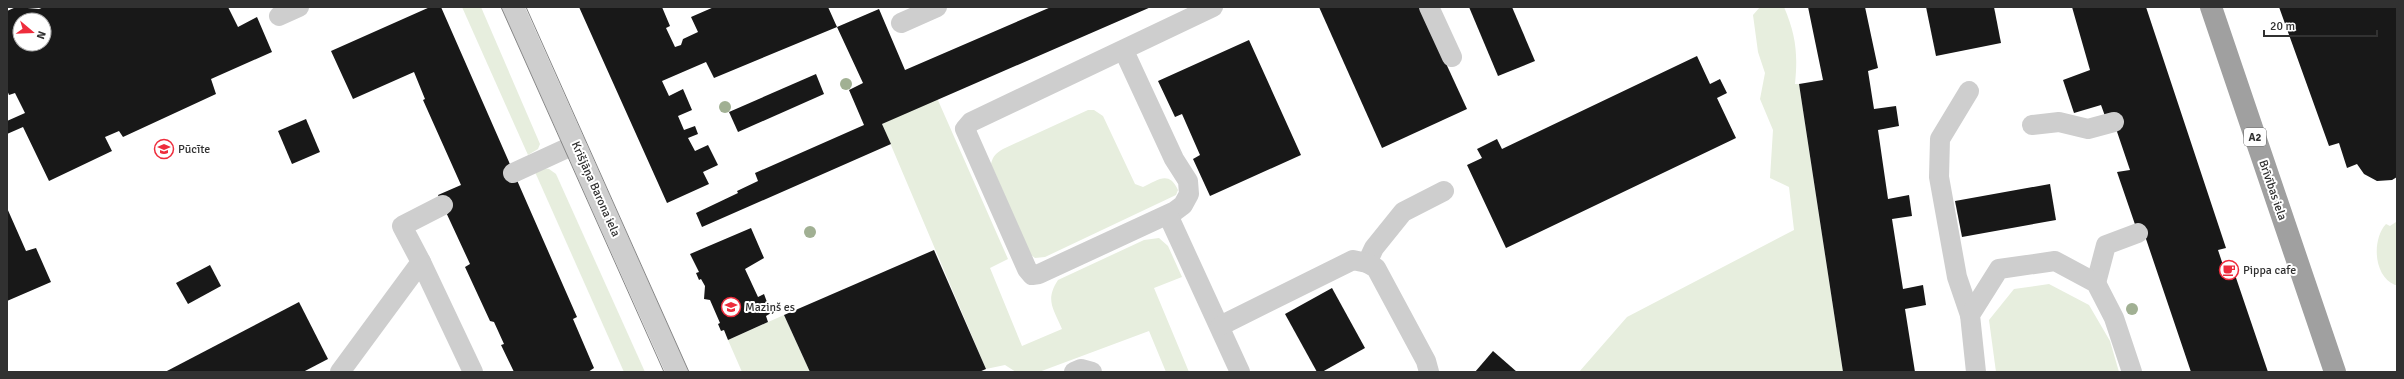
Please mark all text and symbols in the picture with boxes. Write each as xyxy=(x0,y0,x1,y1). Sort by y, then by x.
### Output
north arrow xyxy=(12,12,52,52)
scale bar xyxy=(2264,12,2377,38)
text: 20 m xyxy=(2270,19,2295,34)
text: N xyxy=(34,29,48,41)
road number: A2 xyxy=(2244,128,2266,146)
school or university icon: Pūcīte xyxy=(153,138,175,160)
street label: Krišjāņa Barona iela xyxy=(568,139,623,239)
place label: Pūcīte xyxy=(178,142,210,157)
street label: Brīvības iela xyxy=(2255,158,2290,222)
cafe icon: Pippa cafe xyxy=(2218,259,2240,281)
place label: Pippa cafe xyxy=(2243,263,2296,278)
school or university icon: Maziņš es xyxy=(720,296,742,318)
place label: Maziņš es xyxy=(745,300,795,315)

